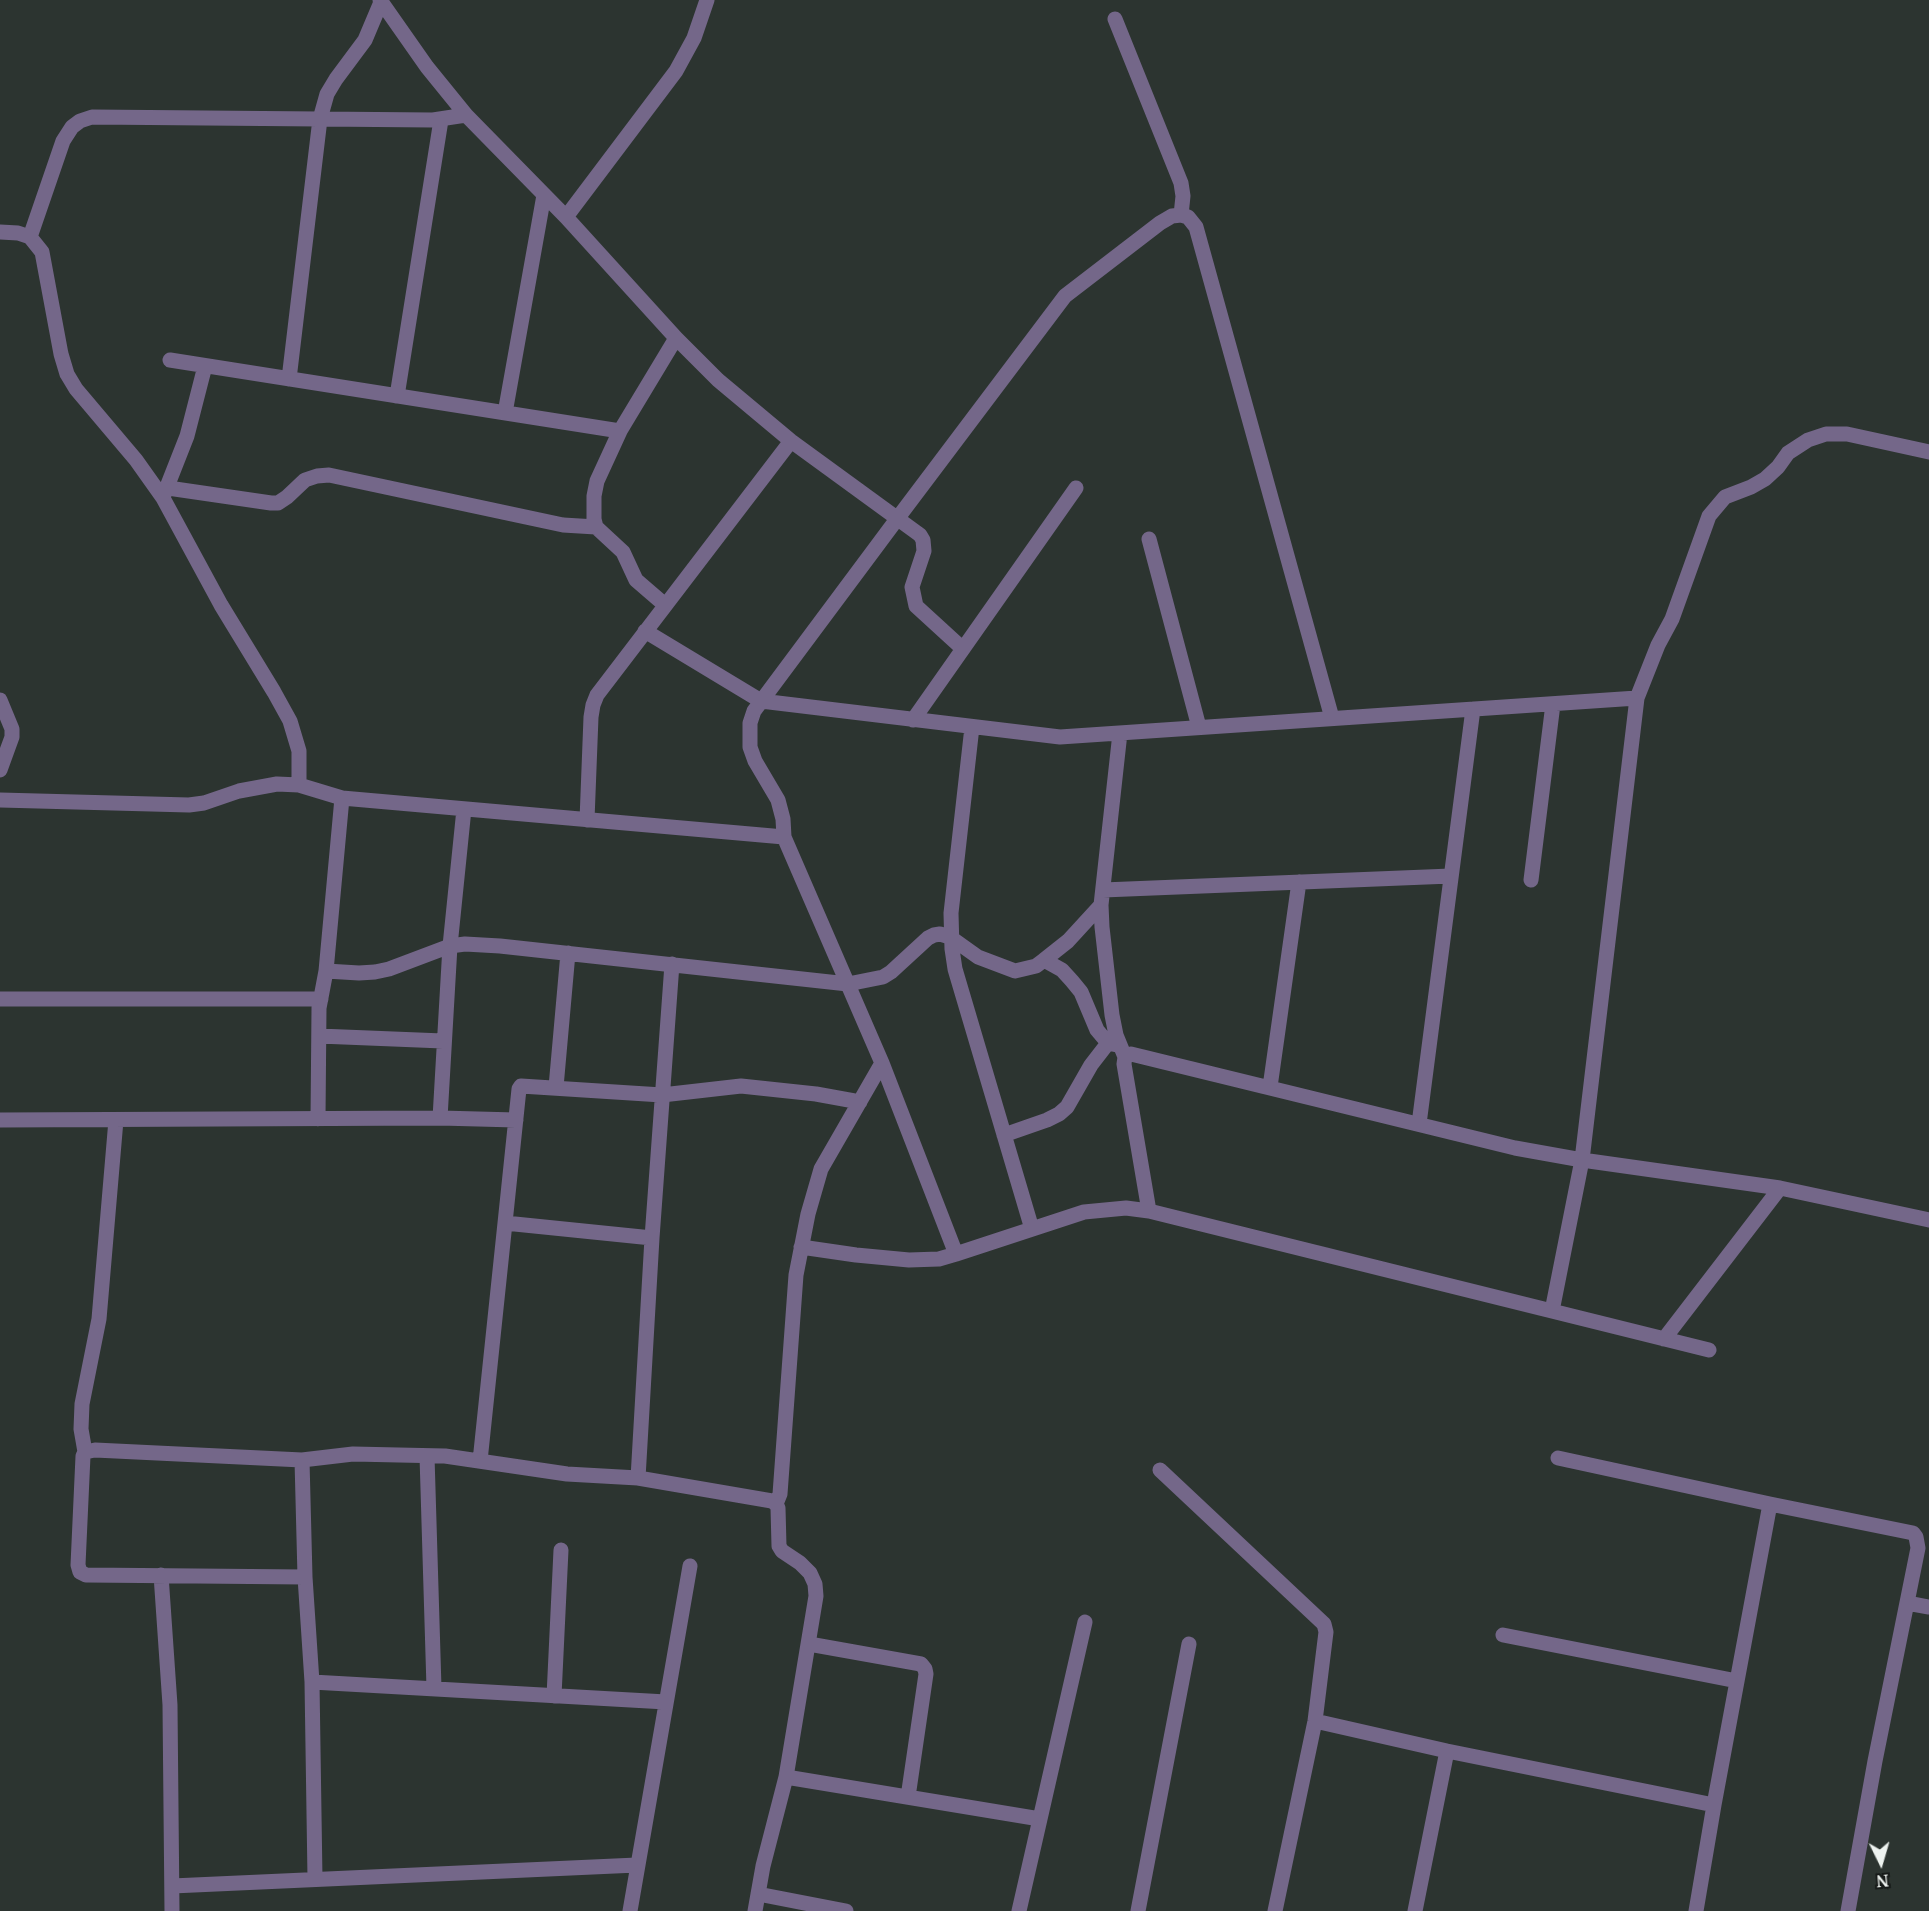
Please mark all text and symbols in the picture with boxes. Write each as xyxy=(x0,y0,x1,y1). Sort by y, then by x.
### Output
north arrow xyxy=(1851,1833,1911,1893)
text: N xyxy=(1875,1869,1890,1892)

